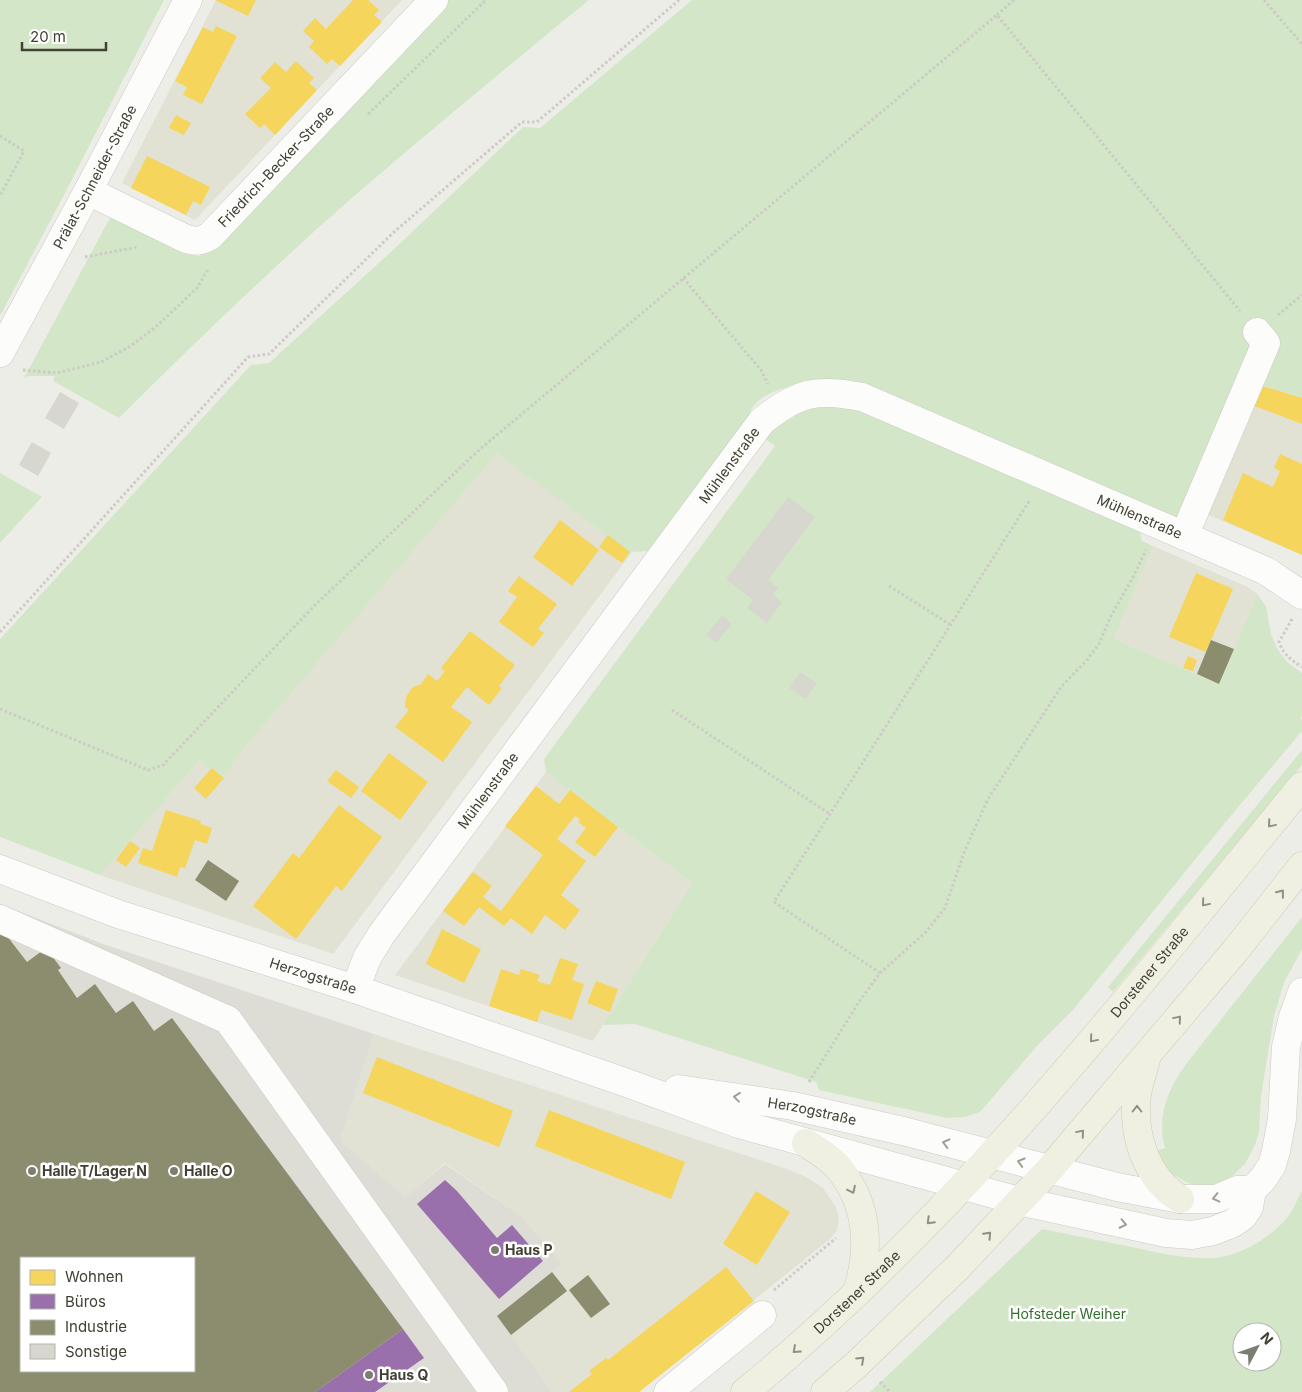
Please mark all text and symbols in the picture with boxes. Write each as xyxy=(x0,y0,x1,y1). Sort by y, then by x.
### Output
scale bar xyxy=(22,20,106,52)
text: 20 m xyxy=(30,27,66,46)
street label: Prälat-Schneider-Straße xyxy=(49,102,140,252)
street label: Friedrich-Becker-Straße xyxy=(214,102,337,230)
street label: Mühlenstraße xyxy=(695,423,763,506)
street label: Mühlenstraße xyxy=(1095,490,1185,542)
street label: Mühlenstraße xyxy=(454,749,522,832)
one-way arrow xyxy=(1268,818,1276,827)
one-way arrow xyxy=(1275,890,1283,899)
one-way arrow xyxy=(1202,898,1211,907)
street label: Dorstener Straße xyxy=(1106,923,1192,1021)
street label: Herzogstraße xyxy=(268,954,359,997)
one-way arrow xyxy=(1172,1015,1181,1024)
one-way arrow xyxy=(1090,1033,1098,1042)
one-way arrow xyxy=(732,1092,740,1103)
street label: Herzogstraße xyxy=(767,1093,858,1128)
one-way arrow xyxy=(1132,1105,1142,1112)
one-way arrow xyxy=(1075,1130,1083,1139)
one-way arrow xyxy=(942,1138,951,1149)
one-way arrow xyxy=(1018,1158,1026,1168)
place label: Halle T/Lager N xyxy=(42,1162,147,1179)
place label: Halle O xyxy=(184,1162,233,1179)
marker: Halle T/Lager N xyxy=(26,1165,38,1177)
marker: Halle O xyxy=(168,1165,180,1177)
one-way arrow xyxy=(846,1185,856,1194)
one-way arrow xyxy=(1212,1192,1221,1203)
one-way arrow xyxy=(926,1216,935,1225)
one-way arrow xyxy=(1119,1218,1128,1229)
one-way arrow xyxy=(982,1231,991,1240)
place label: Haus P xyxy=(505,1241,553,1258)
marker: Haus P xyxy=(489,1244,501,1256)
street label: Dorstener Straße xyxy=(810,1247,903,1337)
legend xyxy=(20,1257,195,1372)
text: Wohnen xyxy=(65,1267,123,1286)
text: Büros xyxy=(65,1292,106,1311)
park label: Hofsteder Weiher xyxy=(1010,1305,1126,1322)
text: Industrie xyxy=(65,1317,127,1336)
north arrow xyxy=(1232,1322,1282,1372)
text: N xyxy=(1257,1329,1277,1348)
text: Sonstige xyxy=(65,1342,127,1361)
one-way arrow xyxy=(792,1344,801,1353)
one-way arrow xyxy=(856,1357,865,1366)
place label: Haus Q xyxy=(379,1366,428,1383)
marker: Haus Q xyxy=(363,1369,375,1381)

